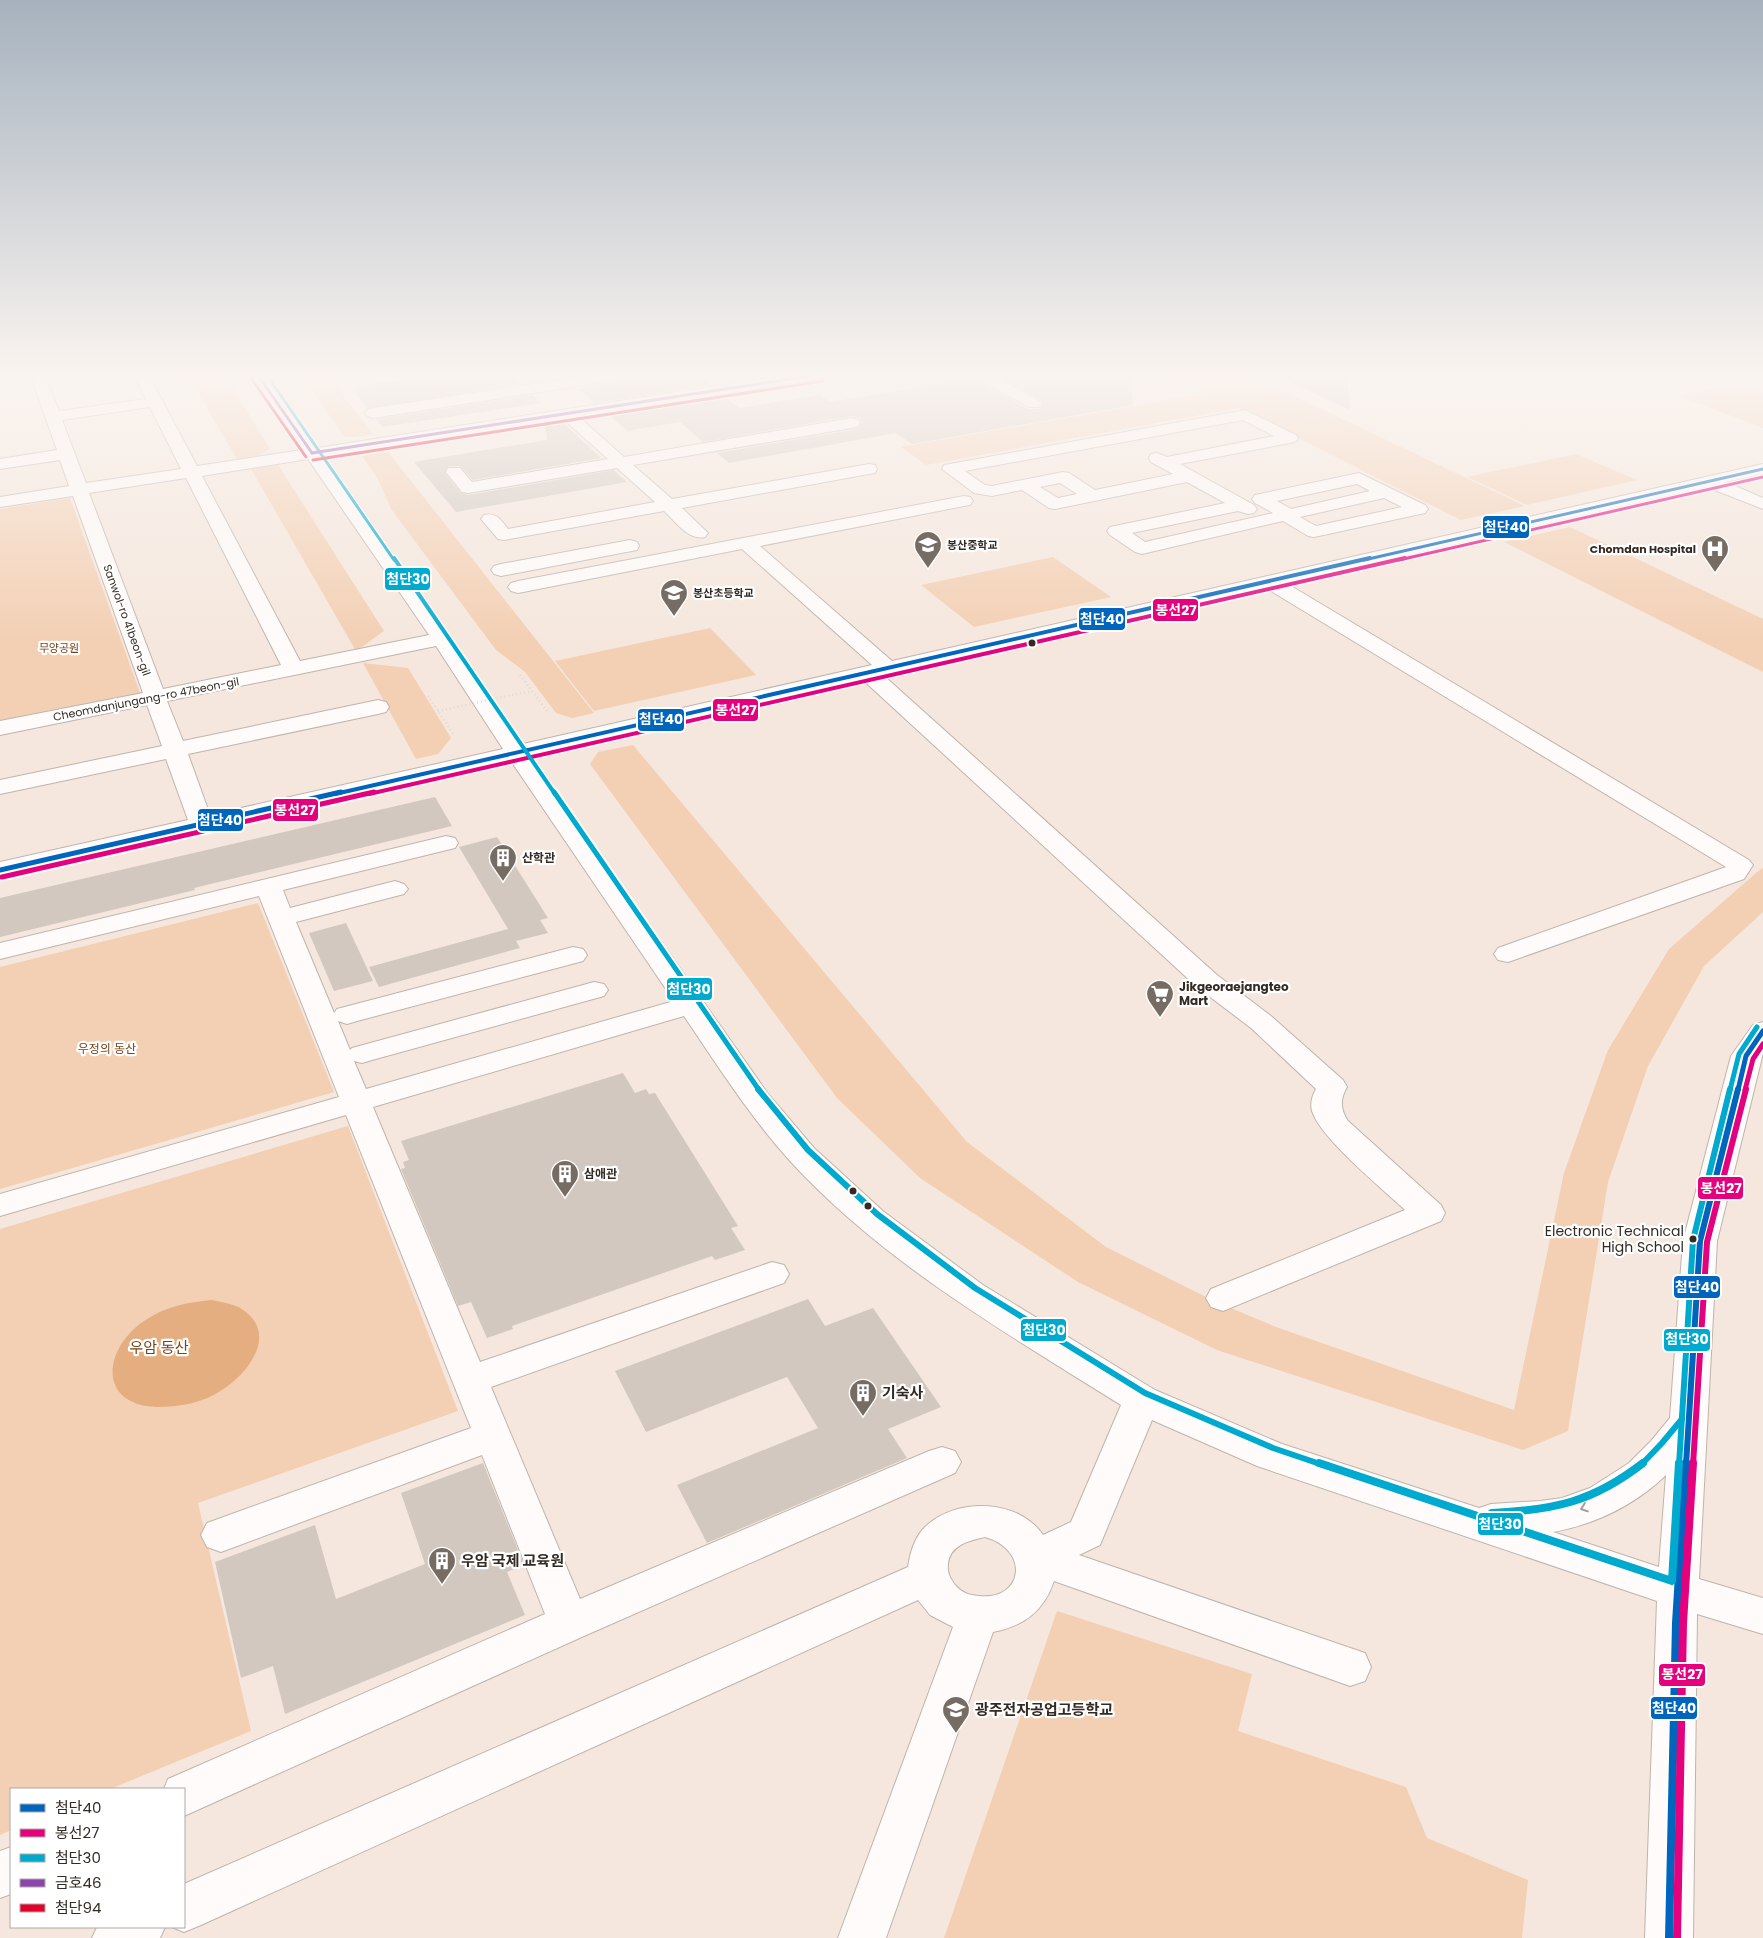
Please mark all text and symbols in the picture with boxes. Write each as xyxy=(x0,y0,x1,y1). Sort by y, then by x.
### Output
line badge: 첨단40 xyxy=(1482,515,1530,539)
text: 첨단40 xyxy=(1484,517,1528,537)
school or university icon: 봉산중학교 xyxy=(913,530,943,569)
hospital icon: Chomdan Hospital xyxy=(1700,534,1730,573)
place label: 봉산중학교 xyxy=(947,537,998,553)
place label: Chomdan Hospital xyxy=(1590,541,1696,557)
street label: Sanwol-ro 41beon-gil xyxy=(99,562,155,678)
line badge: 첨단30 xyxy=(384,567,431,591)
text: 첨단30 xyxy=(386,569,430,589)
school or university icon: 봉산초등학교 xyxy=(659,578,689,617)
place label: 봉산초등학교 xyxy=(693,585,754,601)
line badge: 봉선27 xyxy=(1152,598,1199,622)
text: 봉선27 xyxy=(1155,600,1197,620)
line badge: 첨단40 xyxy=(1078,607,1126,631)
text: 첨단40 xyxy=(1080,609,1124,629)
unlabelled marker xyxy=(1027,638,1037,648)
park label: 무양공원 xyxy=(39,640,79,656)
street label: Cheomdanjungang-ro 47beon-gil xyxy=(52,673,240,725)
line badge: 봉선27 xyxy=(712,698,759,722)
text: 봉선27 xyxy=(715,700,757,720)
line badge: 첨단40 xyxy=(637,708,685,732)
text: 첨단40 xyxy=(639,709,683,729)
line badge: 봉선27 xyxy=(272,798,319,822)
text: 봉선27 xyxy=(274,800,316,820)
line badge: 첨단40 xyxy=(197,808,244,832)
text: 첨단40 xyxy=(198,810,242,830)
building icon: 산학관 xyxy=(488,843,518,882)
place label: 산학관 xyxy=(522,849,555,866)
line badge: 첨단30 xyxy=(666,977,713,1001)
place label: Jikgeoraejangteo Mart xyxy=(1179,978,1289,1009)
text: 첨단30 xyxy=(667,979,711,999)
supermarket icon: Jikgeoraejangteo Mart xyxy=(1145,979,1175,1018)
park label: 우정의 동산 xyxy=(78,1040,136,1057)
building icon: 삼애관 xyxy=(550,1159,580,1198)
place label: 삼애관 xyxy=(584,1165,617,1182)
line badge: 봉선27 xyxy=(1697,1176,1744,1200)
text: 봉선27 xyxy=(1700,1178,1742,1198)
unlabelled marker xyxy=(848,1186,858,1196)
unlabelled marker xyxy=(863,1201,873,1211)
place label: Electronic Technical High School xyxy=(1545,1221,1684,1257)
marker: Electronic Technical High School xyxy=(1688,1234,1698,1244)
line badge: 첨단40 xyxy=(1673,1275,1721,1299)
text: 첨단40 xyxy=(1675,1277,1719,1297)
line badge: 첨단30 xyxy=(1020,1318,1067,1342)
text: 첨단30 xyxy=(1022,1320,1066,1340)
line badge: 첨단30 xyxy=(1663,1328,1711,1352)
text: 첨단30 xyxy=(1665,1329,1709,1349)
park label: 우암 동산 xyxy=(129,1337,189,1358)
building icon: 기숙사 xyxy=(848,1378,878,1417)
place label: 기숙사 xyxy=(882,1382,924,1403)
one-way arrow xyxy=(1580,1502,1589,1512)
line badge: 첨단30 xyxy=(1477,1512,1524,1536)
text: 첨단30 xyxy=(1478,1514,1522,1534)
building icon: 우암 국제 교육원 xyxy=(427,1546,457,1585)
place label: 우암 국제 교육원 xyxy=(461,1550,564,1571)
line badge: 봉선27 xyxy=(1658,1663,1706,1687)
text: 봉선27 xyxy=(1661,1664,1703,1684)
school or university icon: 광주전자공업고등학교 xyxy=(941,1695,971,1734)
line badge: 첨단40 xyxy=(1650,1696,1698,1720)
text: 첨단40 xyxy=(1652,1698,1696,1718)
place label: 광주전자공업고등학교 xyxy=(975,1699,1113,1720)
legend xyxy=(10,1788,185,1928)
text: 첨단40 xyxy=(55,1797,101,1818)
text: 봉선27 xyxy=(55,1822,99,1843)
text: 첨단30 xyxy=(55,1847,101,1868)
text: 금호46 xyxy=(55,1872,102,1893)
text: 첨단94 xyxy=(55,1897,102,1918)

